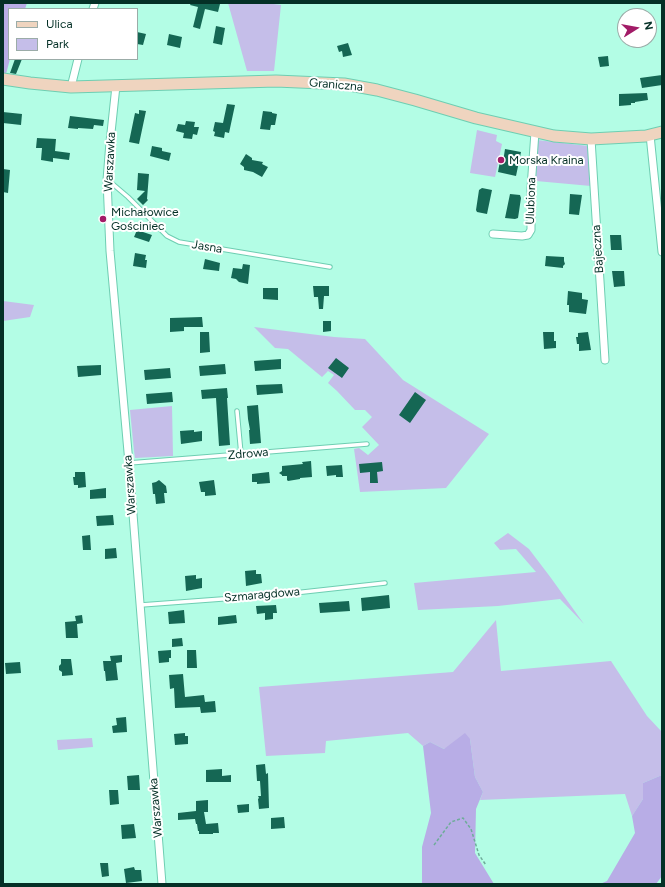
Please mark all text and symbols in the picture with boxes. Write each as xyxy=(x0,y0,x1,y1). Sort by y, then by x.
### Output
legend xyxy=(8,8,138,60)
north arrow xyxy=(617,8,657,48)
text: Ulica xyxy=(46,17,73,31)
text: N xyxy=(641,20,655,31)
text: Park xyxy=(46,37,69,51)
street label: Graniczna xyxy=(308,75,364,95)
street label: Warszawka xyxy=(101,132,119,192)
place label: Morska Kraina xyxy=(509,153,584,167)
marker: Morska Kraina xyxy=(496,155,506,165)
street label: Ulubiona xyxy=(523,177,539,225)
place label: Michałowice Gościniec xyxy=(111,205,179,233)
marker: Michałowice Gościniec xyxy=(98,214,108,224)
street label: Bajeczna xyxy=(589,224,607,274)
street label: Jasna xyxy=(191,237,223,257)
street label: Zdrowa xyxy=(227,445,269,463)
street label: Warszawka xyxy=(121,455,139,515)
street label: Szmaragdowa xyxy=(224,585,300,605)
street label: Warszawka xyxy=(146,778,166,838)

